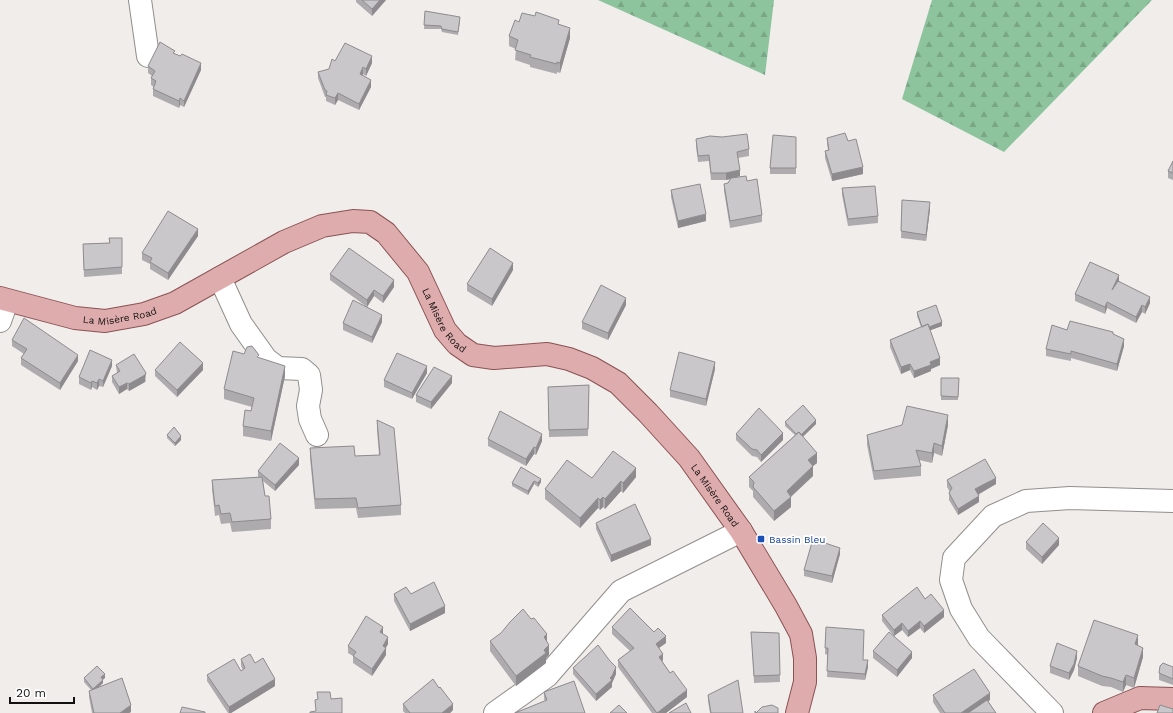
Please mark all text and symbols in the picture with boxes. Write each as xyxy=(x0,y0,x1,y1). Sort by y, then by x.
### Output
street label: La Misère Road xyxy=(420,286,468,355)
street label: La Misère Road xyxy=(82,305,158,327)
street label: La Misère Road xyxy=(689,462,741,529)
marker: Bassin Bleu xyxy=(756,534,766,544)
place label: Bassin Bleu xyxy=(769,534,826,545)
scale bar xyxy=(10,679,74,705)
text: 20 m xyxy=(16,686,46,700)

